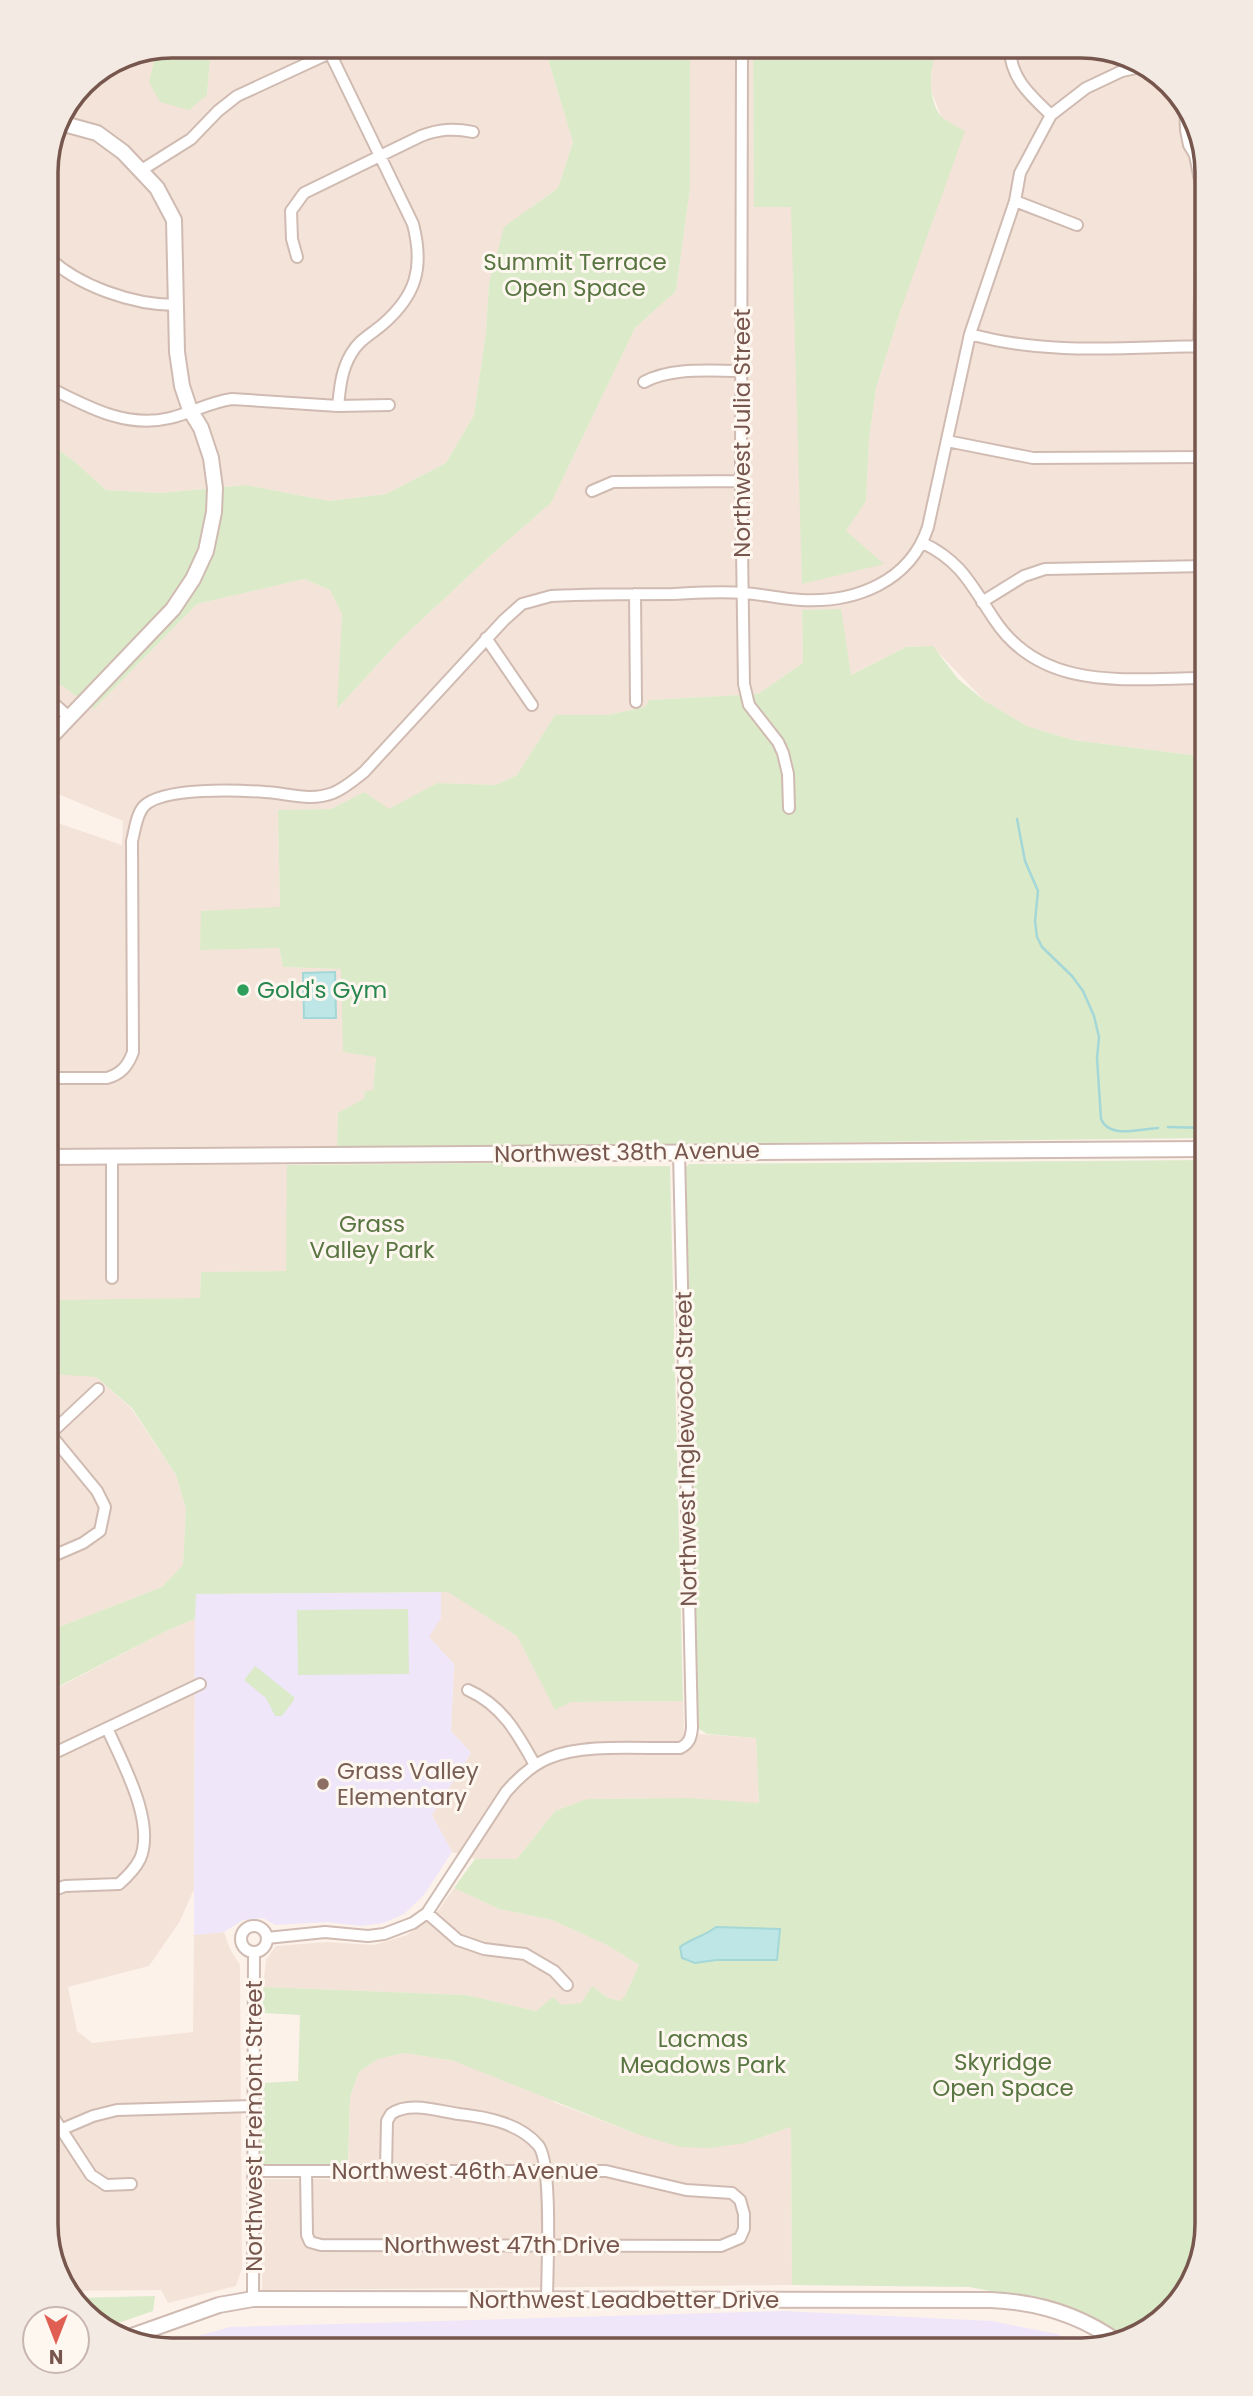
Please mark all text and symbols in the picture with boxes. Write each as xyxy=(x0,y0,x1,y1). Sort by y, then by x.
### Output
park label: Summit Terrace Open Space xyxy=(483,246,667,304)
street label: Northwest Julia Street xyxy=(726,308,758,558)
place label: Gold's Gym xyxy=(257,974,387,1006)
marker: Gold's Gym xyxy=(235,982,251,998)
street label: Northwest 38th Avenue xyxy=(494,1134,760,1170)
park label: Grass Valley Park xyxy=(309,1208,435,1266)
street label: Northwest Inglewood Street xyxy=(667,1291,705,1607)
place label: Grass Valley Elementary xyxy=(337,1755,479,1813)
marker: Grass Valley Elementary xyxy=(315,1776,331,1792)
street label: Northwest Fremont Street xyxy=(238,1980,270,2272)
park label: Lacmas Meadows Park xyxy=(620,2023,786,2081)
park label: Skyridge Open Space xyxy=(932,2046,1074,2104)
street label: Northwest 46th Avenue xyxy=(332,2155,598,2187)
street label: Northwest 47th Drive xyxy=(384,2229,620,2261)
street label: Northwest Leadbetter Drive xyxy=(469,2284,779,2316)
north arrow xyxy=(21,2305,91,2375)
text: N xyxy=(49,2343,63,2370)

